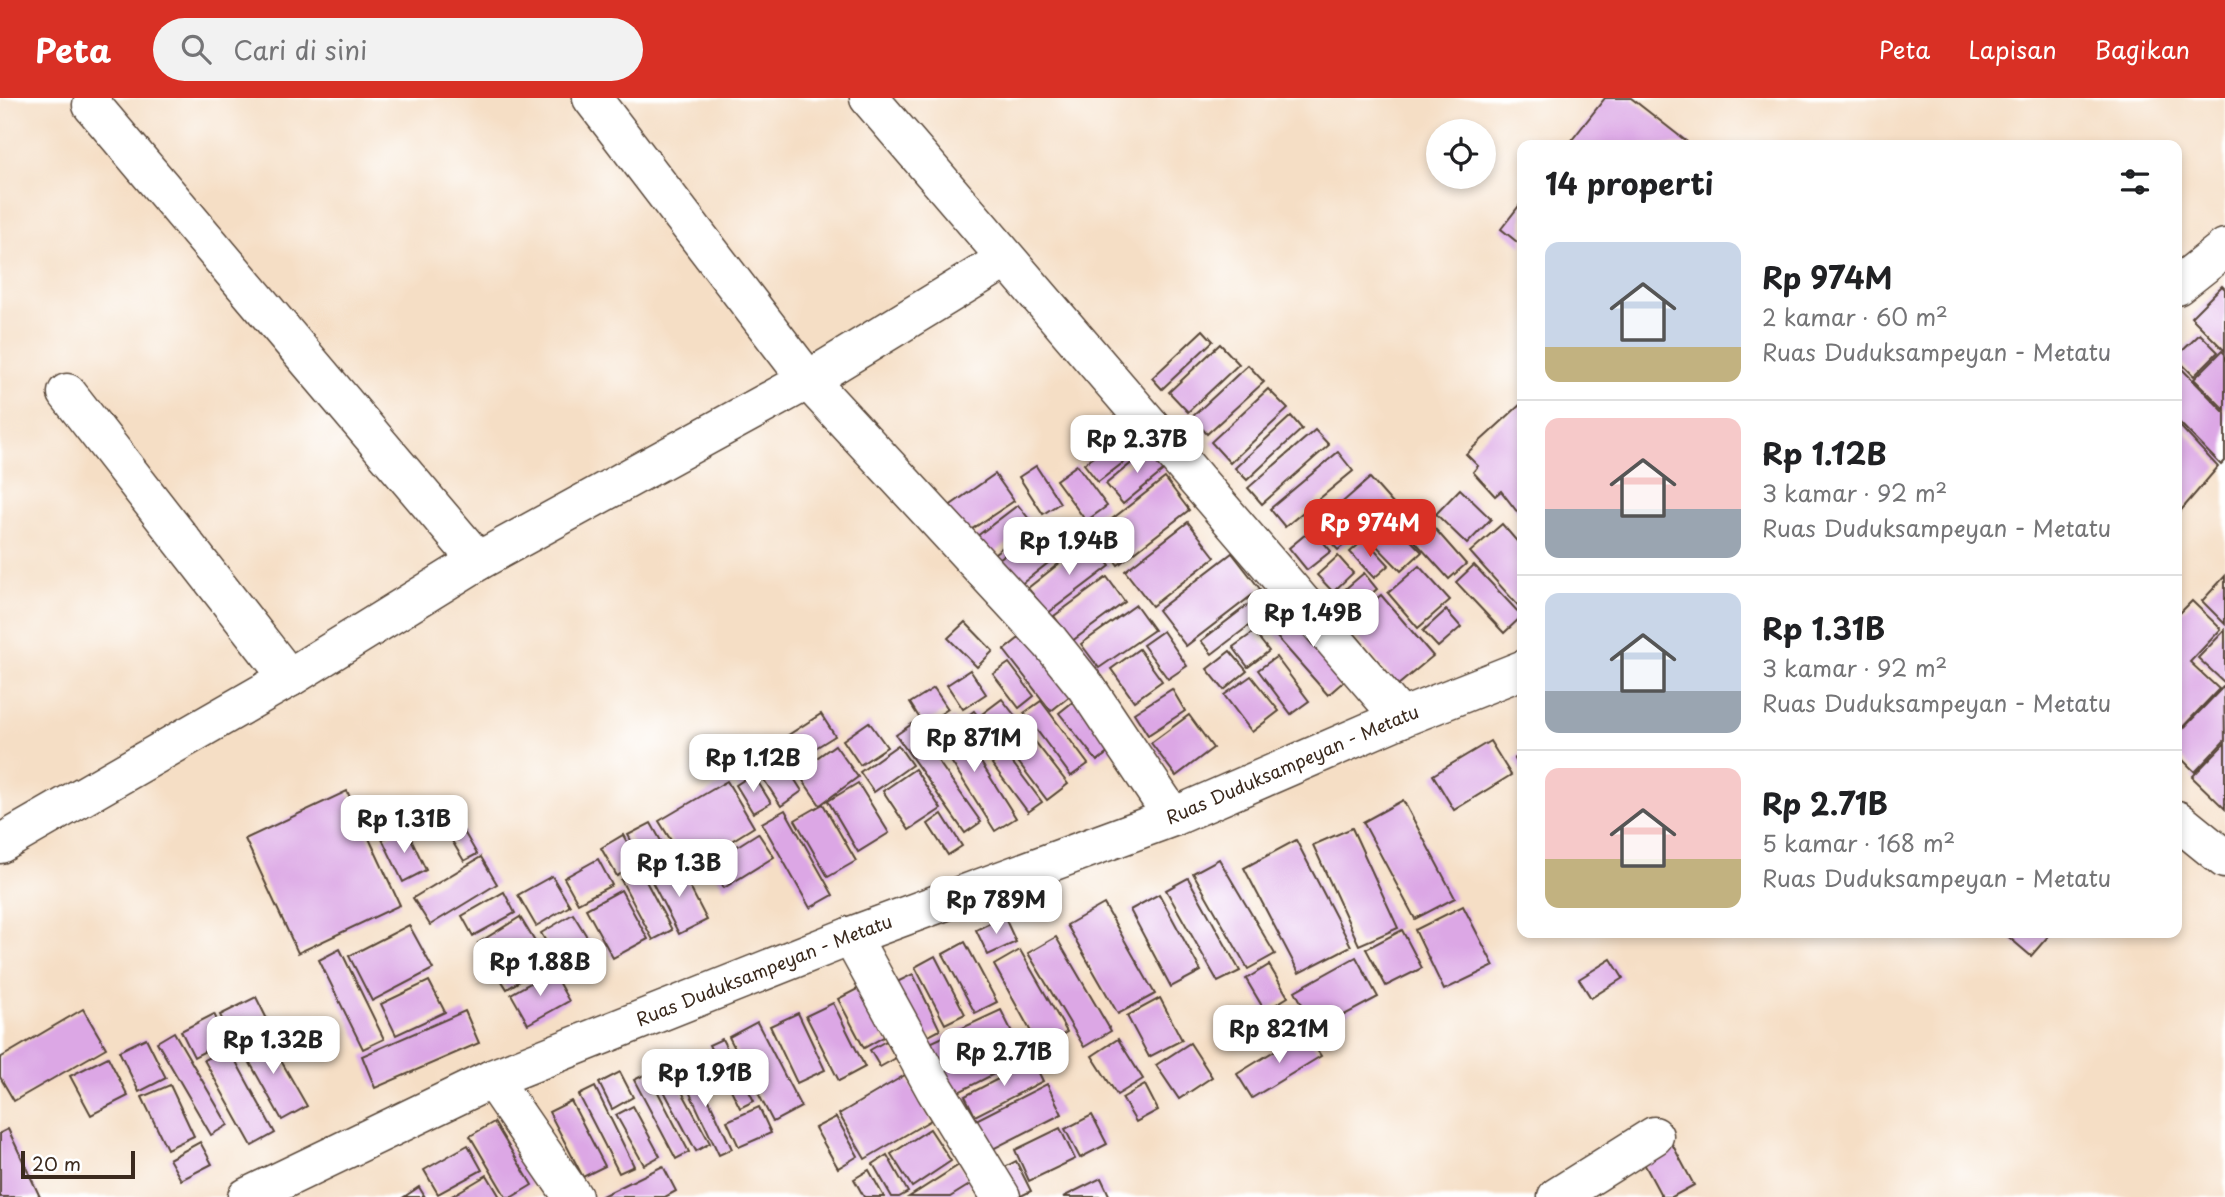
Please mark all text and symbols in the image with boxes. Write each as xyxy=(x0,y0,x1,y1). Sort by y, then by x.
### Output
search box xyxy=(153,18,643,81)
text: Peta xyxy=(35,24,111,74)
icon: search xyxy=(177,30,215,68)
text: Cari di sini xyxy=(233,30,367,69)
text: Peta xyxy=(1879,31,1930,67)
text: Lapisan xyxy=(1968,31,2057,67)
text: Bagikan xyxy=(2095,31,2190,67)
map controls xyxy=(1426,119,1496,189)
button: locate xyxy=(1426,119,1496,189)
text: 14 properti xyxy=(1545,160,1713,205)
icon: filters xyxy=(2116,163,2154,201)
text: Rp 974M xyxy=(1762,254,1893,299)
icon: home xyxy=(1601,270,1685,354)
text: 2 kamar · 60 m² xyxy=(1762,299,1948,334)
text: Ruas Duduksampeyan - Metatu xyxy=(1762,334,2111,369)
pin: Rp 2.37B xyxy=(1065,416,1209,475)
text: Rp 2.37B xyxy=(1086,420,1188,455)
text: Rp 1.12B xyxy=(1762,430,1887,475)
icon: home xyxy=(1601,446,1685,530)
text: 3 kamar · 92 m² xyxy=(1762,475,1947,510)
pin: Rp 974M xyxy=(1305,500,1435,559)
text: Rp 974M xyxy=(1320,504,1420,539)
text: Ruas Duduksampeyan - Metatu xyxy=(1762,510,2111,545)
pin: Rp 1.94B xyxy=(997,518,1141,577)
text: Rp 1.94B xyxy=(1019,522,1119,557)
pin: Rp 1.49B xyxy=(1241,589,1385,649)
text: Rp 1.49B xyxy=(1264,594,1362,629)
text: Rp 1.31B xyxy=(1762,605,1885,650)
icon: home xyxy=(1601,621,1685,705)
text: 3 kamar · 92 m² xyxy=(1762,650,1947,685)
text: Ruas Duduksampeyan - Metatu xyxy=(1762,685,2111,720)
street label: Ruas Duduksampeyan - Metatu xyxy=(1162,697,1423,830)
pin: Rp 871M xyxy=(909,714,1039,774)
text: Rp 871M xyxy=(926,719,1022,754)
pin: Rp 1.12B xyxy=(681,734,825,794)
text: Rp 1.12B xyxy=(705,739,801,774)
text: Rp 2.71B xyxy=(1762,780,1888,825)
pin: Rp 1.31B xyxy=(332,796,476,855)
icon: home xyxy=(1601,796,1685,880)
text: Rp 1.31B xyxy=(357,800,451,835)
text: 5 kamar · 168 m² xyxy=(1762,825,1955,860)
pin: Rp 1.3B xyxy=(614,840,744,899)
text: Rp 1.3B xyxy=(637,844,721,879)
text: Ruas Duduksampeyan - Metatu xyxy=(1762,860,2111,895)
pin: Rp 789M xyxy=(931,876,1061,936)
text: Rp 789M xyxy=(946,881,1046,916)
street label: Ruas Duduksampeyan - Metatu xyxy=(632,907,896,1032)
pin: Rp 1.88B xyxy=(468,939,612,998)
text: Rp 1.88B xyxy=(489,943,591,978)
pin: Rp 821M xyxy=(1214,1006,1344,1065)
text: Rp 821M xyxy=(1229,1010,1329,1045)
pin: Rp 1.32B xyxy=(201,1016,345,1076)
text: Rp 1.32B xyxy=(223,1021,323,1056)
pin: Rp 2.71B xyxy=(932,1028,1076,1088)
text: Rp 2.71B xyxy=(956,1033,1052,1068)
pin: Rp 1.91B xyxy=(633,1049,777,1109)
text: Rp 1.91B xyxy=(658,1054,752,1089)
scale bar xyxy=(21,1148,135,1180)
text: 20 m xyxy=(32,1149,81,1177)

